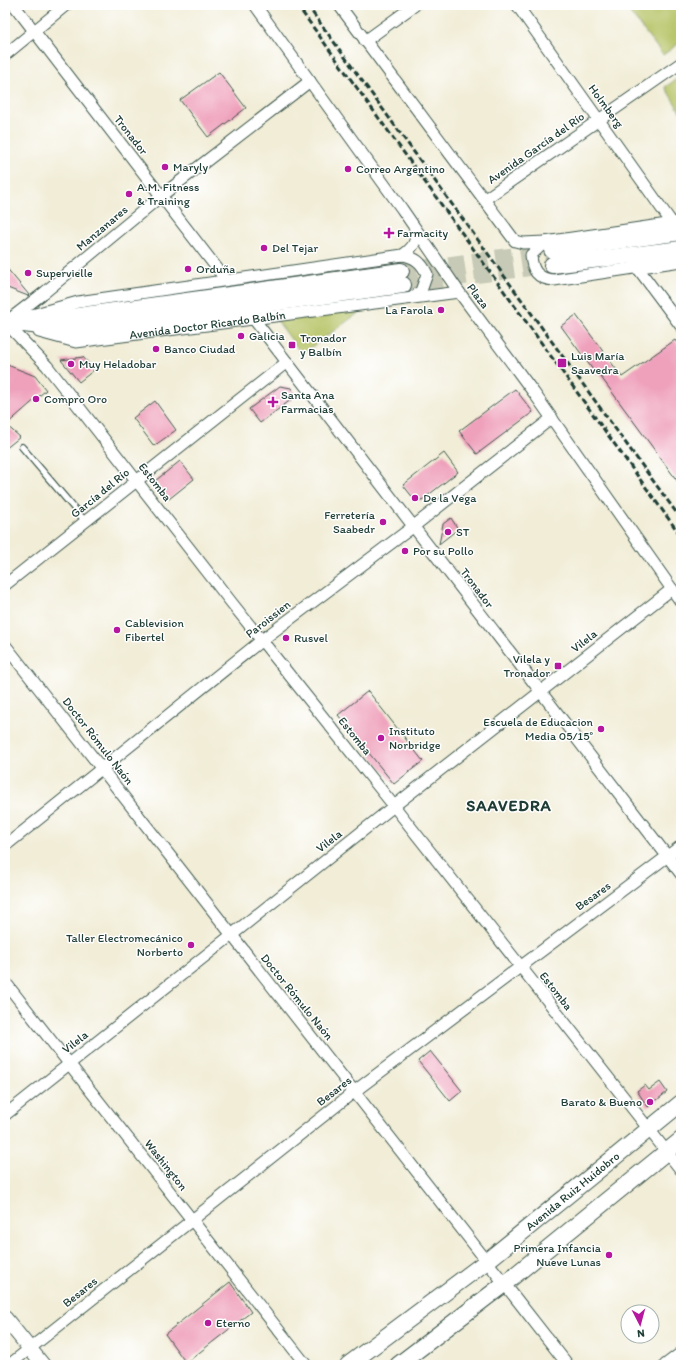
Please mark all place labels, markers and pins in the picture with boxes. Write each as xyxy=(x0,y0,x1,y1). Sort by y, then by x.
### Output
place label: Maryly xyxy=(173,160,208,174)
marker: Maryly xyxy=(160,162,170,172)
place label: Correo Argentino xyxy=(356,162,445,176)
marker: Correo Argentino xyxy=(343,164,353,174)
place label: A.M. Fitness & Training xyxy=(137,180,199,208)
marker: A.M. Fitness & Training xyxy=(124,189,134,199)
place label: Farmacity xyxy=(397,226,449,240)
marker: Farmacity xyxy=(384,228,394,238)
place label: Del Tejar xyxy=(272,241,318,255)
marker: Del Tejar xyxy=(259,243,269,253)
place label: Orduña xyxy=(196,262,235,276)
marker: Orduña xyxy=(183,264,193,274)
place label: Supervielle xyxy=(36,266,93,280)
marker: Supervielle xyxy=(23,268,33,278)
place label: La Farola xyxy=(385,303,434,317)
marker: La Farola xyxy=(436,305,446,315)
place label: Galicia xyxy=(249,329,286,343)
marker: Galicia xyxy=(236,331,246,341)
place label: Tronador y Balbín xyxy=(300,331,347,359)
marker: Tronador y Balbín xyxy=(287,340,297,350)
place label: Banco Ciudad xyxy=(164,342,236,356)
marker: Banco Ciudad xyxy=(151,344,161,354)
place label: Luis María Saavedra xyxy=(571,349,625,377)
place label: Muy Heladobar xyxy=(79,357,157,371)
marker: Luis María Saavedra xyxy=(556,357,568,369)
marker: Muy Heladobar xyxy=(66,359,76,369)
place label: Santa Ana Farmacias xyxy=(281,388,335,416)
place label: Compro Oro xyxy=(44,392,107,406)
marker: Compro Oro xyxy=(31,394,41,404)
marker: Santa Ana Farmacias xyxy=(268,397,278,407)
place label: De la Vega xyxy=(423,491,477,505)
marker: De la Vega xyxy=(410,493,420,503)
place label: Ferretería Saabedr xyxy=(324,508,376,536)
marker: Ferretería Saabedr xyxy=(378,517,388,527)
place label: ST xyxy=(456,525,470,539)
marker: ST xyxy=(443,527,453,537)
place label: Por su Pollo xyxy=(413,544,474,558)
marker: Por su Pollo xyxy=(400,546,410,556)
place label: Cablevision Fibertel xyxy=(125,616,184,644)
marker: Cablevision Fibertel xyxy=(112,625,122,635)
place label: Rusvel xyxy=(294,631,328,645)
marker: Rusvel xyxy=(281,633,291,643)
place label: Vilela y Tronador xyxy=(504,652,550,680)
marker: Vilela y Tronador xyxy=(553,661,563,671)
place label: Escuela de Educacion Media 05/15° xyxy=(483,715,594,743)
place label: Instituto Norbridge xyxy=(389,724,441,752)
marker: Escuela de Educacion Media 05/15° xyxy=(596,724,606,734)
marker: Instituto Norbridge xyxy=(376,733,386,743)
place label: Taller Electromecánico Norberto xyxy=(66,931,183,959)
marker: Taller Electromecánico Norberto xyxy=(186,940,196,950)
place label: Barato & Bueno xyxy=(561,1095,642,1109)
marker: Barato & Bueno xyxy=(645,1097,655,1107)
place label: Primera Infancia Nueve Lunas xyxy=(513,1241,602,1269)
marker: Primera Infancia Nueve Lunas xyxy=(604,1250,614,1260)
place label: Eterno xyxy=(216,1316,250,1330)
marker: Eterno xyxy=(203,1318,213,1328)

